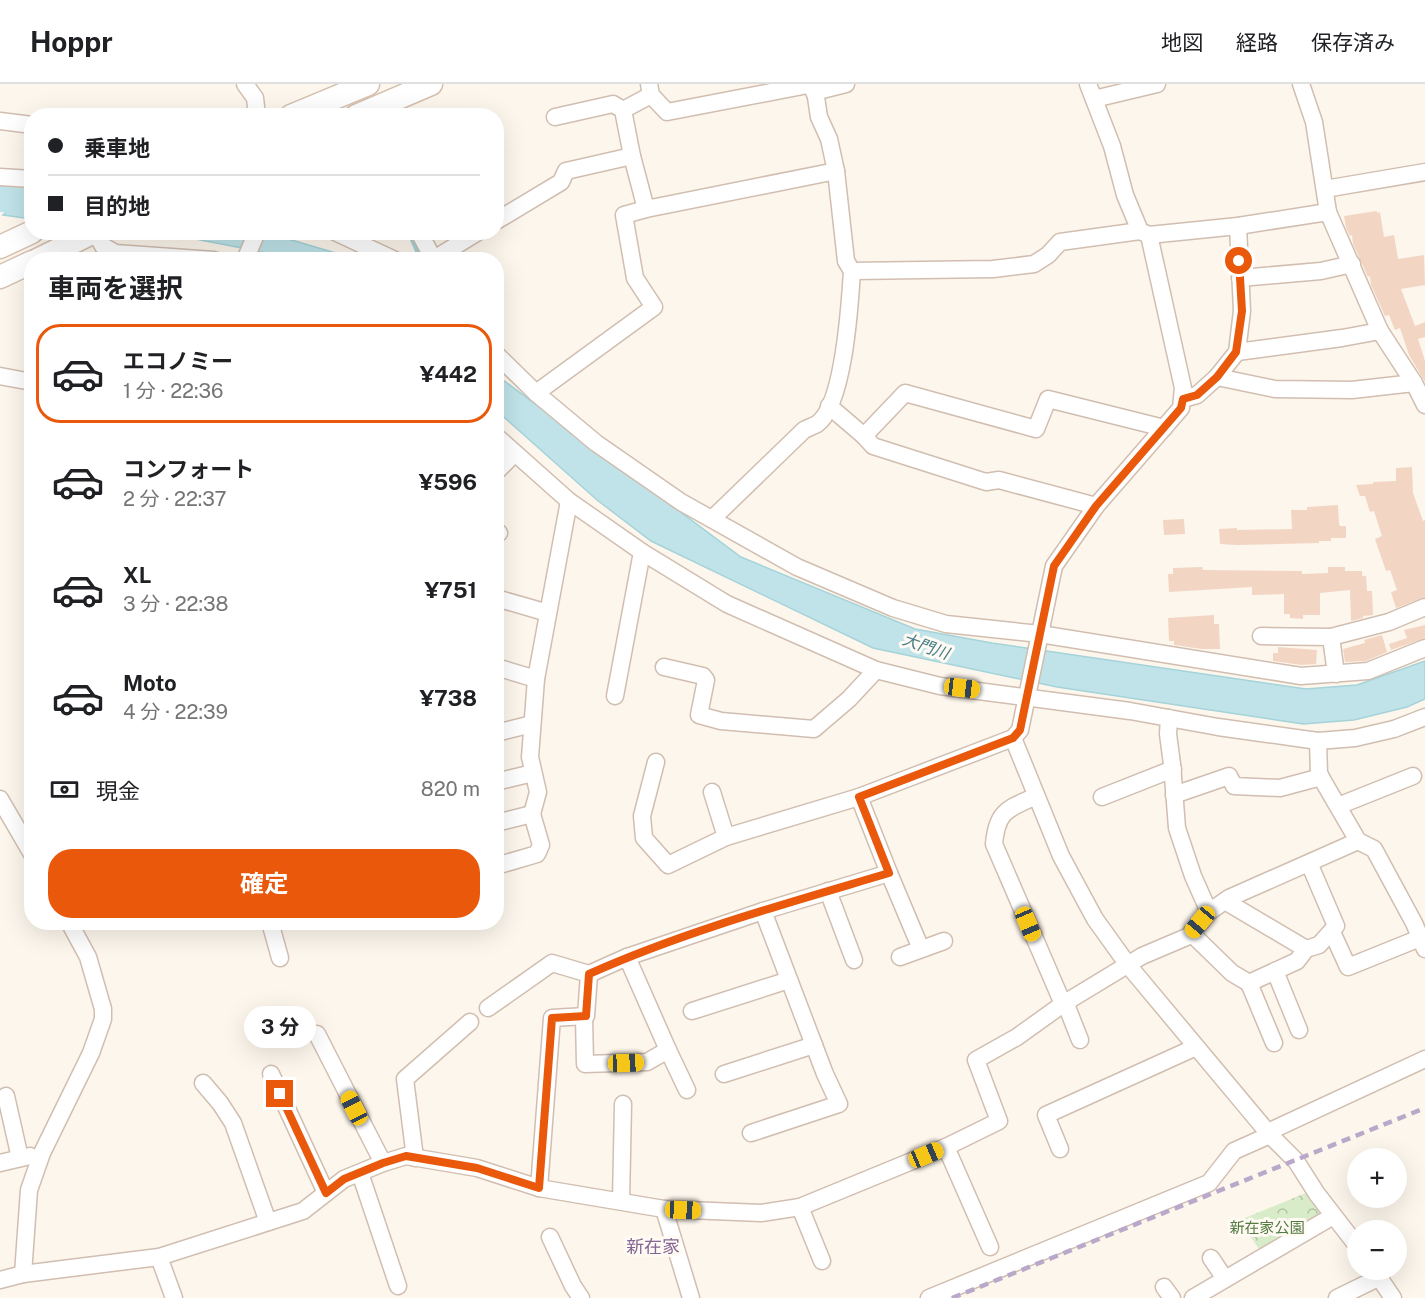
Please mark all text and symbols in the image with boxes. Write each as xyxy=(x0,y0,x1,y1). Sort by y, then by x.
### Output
text: Hoppr xyxy=(30,25,113,58)
text: 地図 xyxy=(1161,30,1203,55)
text: 経路 xyxy=(1236,30,1278,55)
text: 保存済み xyxy=(1311,30,1395,55)
text: 乗車地 xyxy=(84,135,150,161)
text: 目的地 xyxy=(84,193,150,219)
route start xyxy=(1225,247,1252,274)
text: 車両を選択 xyxy=(48,272,183,304)
icon: car xyxy=(51,347,105,401)
text: エコノミー xyxy=(123,348,233,374)
text: ¥442 xyxy=(420,361,477,387)
text: 1 分 · 22:36 xyxy=(123,379,223,403)
icon: car xyxy=(51,455,105,509)
text: コンフォート xyxy=(123,456,254,482)
text: ¥596 xyxy=(419,469,477,495)
text: 2 分 · 22:37 xyxy=(123,487,227,511)
text: XL xyxy=(123,562,151,588)
icon: car xyxy=(51,563,105,617)
text: ¥751 xyxy=(424,577,477,603)
text: 3 分 · 22:38 xyxy=(123,592,228,616)
water label: 大門川 xyxy=(900,630,954,664)
text: Moto xyxy=(123,670,177,696)
icon: car xyxy=(51,671,105,725)
car xyxy=(943,677,981,699)
text: ¥738 xyxy=(420,685,477,711)
text: 4 分 · 22:39 xyxy=(123,700,228,724)
icon: cash xyxy=(48,773,81,806)
text: 820 m xyxy=(421,777,480,801)
text: 現金 xyxy=(96,778,140,804)
button: 確定 xyxy=(48,849,480,918)
car xyxy=(1182,902,1218,942)
car xyxy=(1013,904,1043,944)
callout: 3 分 xyxy=(244,1007,316,1049)
text: 3 分 xyxy=(261,1015,299,1039)
car xyxy=(608,1053,644,1073)
route end xyxy=(266,1080,293,1107)
car xyxy=(338,1088,370,1128)
car xyxy=(906,1140,946,1170)
map controls xyxy=(1347,1148,1407,1280)
button: + xyxy=(1347,1148,1407,1208)
car xyxy=(665,1200,701,1220)
park label: 新在家公園 xyxy=(1229,1219,1305,1236)
button: − xyxy=(1347,1220,1407,1280)
district label: 新在家 xyxy=(626,1236,680,1257)

